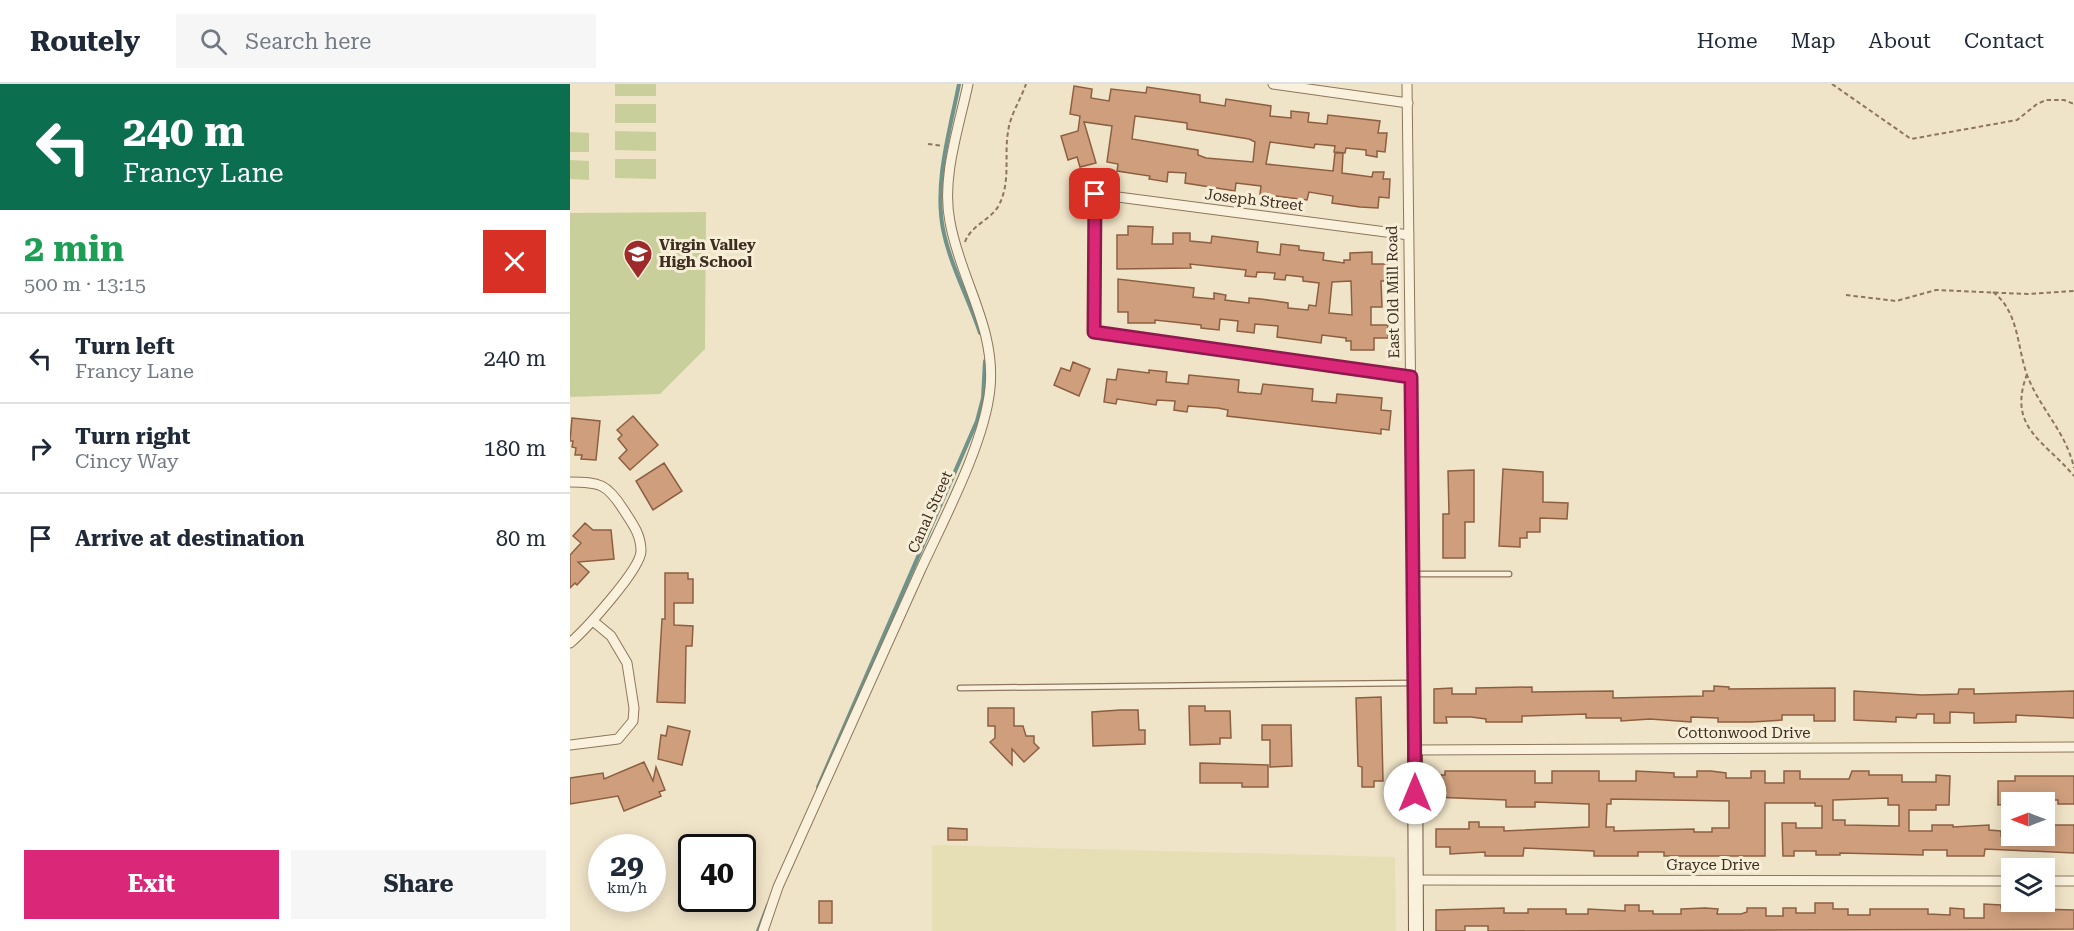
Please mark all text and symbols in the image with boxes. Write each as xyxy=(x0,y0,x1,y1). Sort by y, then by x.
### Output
search box xyxy=(176,14,596,68)
text: Routely xyxy=(30,25,140,58)
icon: search xyxy=(197,25,230,58)
text: Search here xyxy=(245,29,371,54)
text: Home xyxy=(1697,29,1758,53)
text: Map xyxy=(1791,29,1836,53)
text: About xyxy=(1869,29,1931,53)
text: Contact xyxy=(1964,29,2044,53)
text: 240 m xyxy=(123,107,245,156)
icon: left xyxy=(24,108,102,186)
text: Francy Lane xyxy=(123,157,284,189)
pin xyxy=(1069,168,1120,219)
icon: arrive xyxy=(1078,177,1111,210)
street label: Joseph Street xyxy=(1204,185,1305,215)
street label: East Old Mill Road xyxy=(1383,225,1403,359)
text: 2 min xyxy=(24,228,124,270)
button: close xyxy=(483,230,546,293)
place label: Virgin Valley High School xyxy=(659,236,756,271)
school or university icon: Virgin Valley High School xyxy=(622,238,654,280)
text: 500 m · 13:15 xyxy=(24,272,146,296)
text: Turn left xyxy=(75,334,175,359)
icon: left xyxy=(24,342,57,375)
text: 240 m xyxy=(483,346,546,371)
text: Francy Lane xyxy=(75,359,194,383)
text: Turn right xyxy=(75,424,190,449)
icon: right xyxy=(24,432,57,465)
text: 180 m xyxy=(483,436,546,461)
text: Cincy Way xyxy=(75,449,179,473)
street label: Canal Street xyxy=(904,468,956,556)
icon: arrive xyxy=(24,522,57,555)
text: Arrive at destination xyxy=(75,526,304,551)
text: 80 m xyxy=(496,526,546,551)
street label: Cottonwood Drive xyxy=(1677,724,1811,742)
position arrow xyxy=(1383,761,1447,825)
north arrow xyxy=(2001,792,2055,846)
map controls xyxy=(2001,792,2055,912)
speed limit sign: 40 xyxy=(678,834,756,912)
text: 29 xyxy=(610,848,644,883)
button: Exit xyxy=(24,850,279,919)
button: Share xyxy=(291,850,546,919)
street label: Grayce Drive xyxy=(1666,856,1760,874)
button: layers xyxy=(2001,858,2055,912)
text: km/h xyxy=(607,879,647,897)

